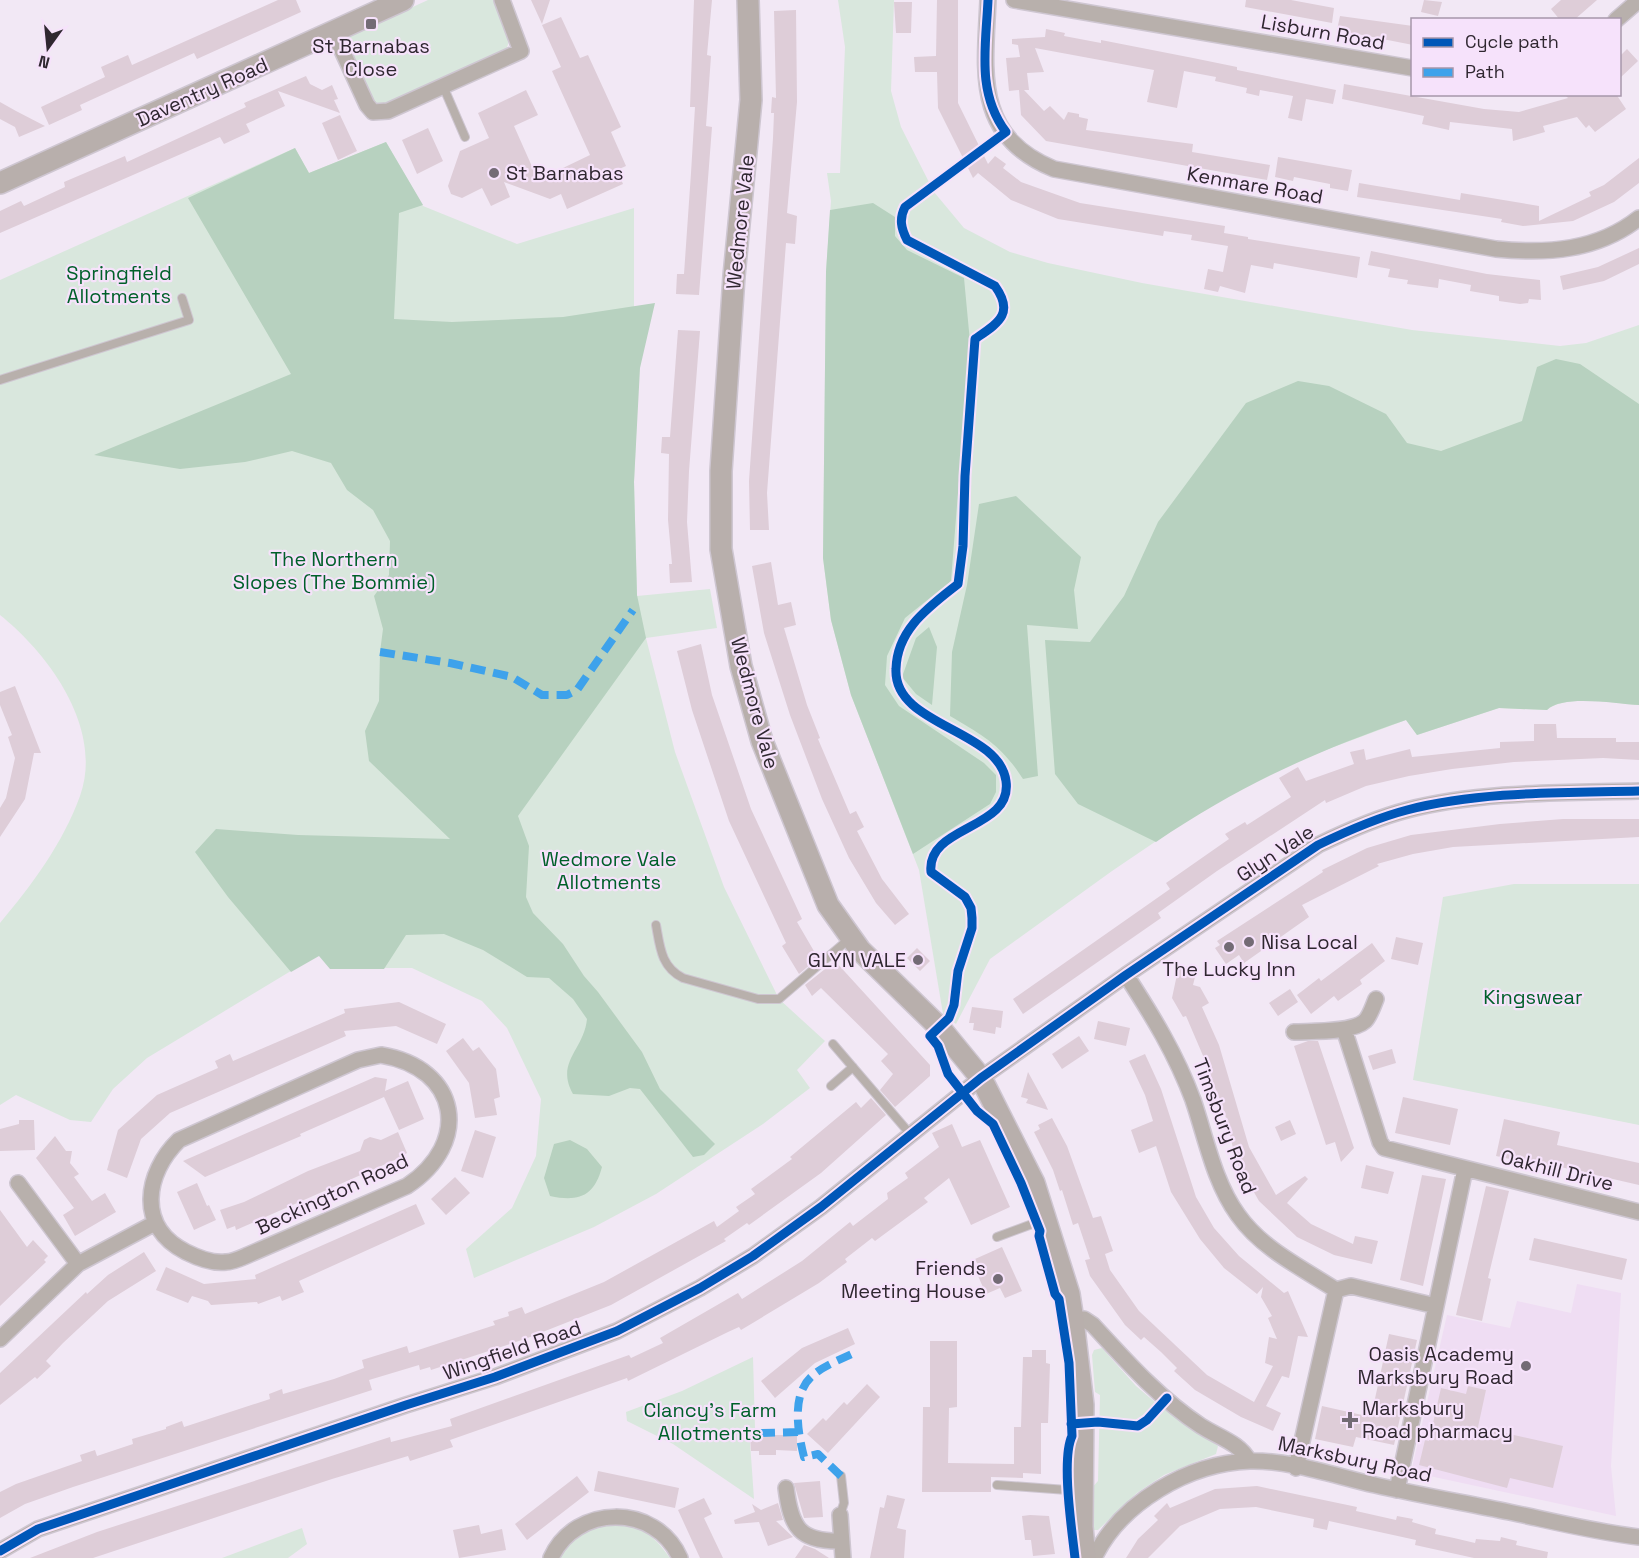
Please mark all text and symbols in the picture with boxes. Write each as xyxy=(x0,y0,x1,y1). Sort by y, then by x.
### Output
street label: Lisburn Road xyxy=(1259,8,1387,56)
marker: St Barnabas Close xyxy=(364,17,378,31)
north arrow xyxy=(18,18,78,78)
legend xyxy=(1411,18,1621,96)
text: Cycle path xyxy=(1465,30,1559,53)
place label: St Barnabas Close xyxy=(312,33,430,82)
text: N xyxy=(36,50,52,74)
street label: Daventry Road xyxy=(132,51,272,133)
text: Path xyxy=(1465,60,1505,83)
street label: Wedmore Vale xyxy=(720,153,760,291)
place label: St Barnabas xyxy=(506,160,623,186)
street label: Kenmare Road xyxy=(1185,160,1325,210)
marker: St Barnabas xyxy=(487,166,501,180)
park label: Springfield Allotments xyxy=(66,260,172,309)
park label: The Northern Slopes (The Bommie) xyxy=(233,546,435,595)
street label: Wedmore Vale xyxy=(725,634,785,772)
street label: Glyn Vale xyxy=(1231,818,1319,888)
park label: Wedmore Vale Allotments xyxy=(541,846,677,895)
place label: Nisa Local xyxy=(1261,929,1358,955)
marker: Nisa Local xyxy=(1242,935,1256,949)
marker: The Lucky Inn xyxy=(1222,940,1236,954)
place label: GLYN VALE xyxy=(808,947,906,973)
marker: GLYN VALE xyxy=(911,953,925,967)
place label: The Lucky Inn xyxy=(1162,956,1296,982)
park label: Kingswear xyxy=(1483,984,1583,1010)
street label: Timsbury Road xyxy=(1187,1054,1263,1198)
street label: Oakhill Drive xyxy=(1498,1143,1616,1197)
street label: Beckington Road xyxy=(252,1147,412,1241)
place label: Friends Meeting House xyxy=(841,1255,986,1304)
marker: Friends Meeting House xyxy=(991,1272,1005,1286)
street label: Wingfield Road xyxy=(439,1314,585,1386)
place label: Oasis Academy Marksbury Road xyxy=(1357,1341,1514,1390)
marker: Oasis Academy Marksbury Road xyxy=(1519,1359,1533,1373)
place label: Marksbury Road pharmacy xyxy=(1362,1395,1513,1444)
park label: Clancy's Farm Allotments xyxy=(643,1397,777,1446)
marker: Marksbury Road pharmacy xyxy=(1343,1413,1357,1427)
street label: Marksbury Road xyxy=(1276,1430,1434,1488)

